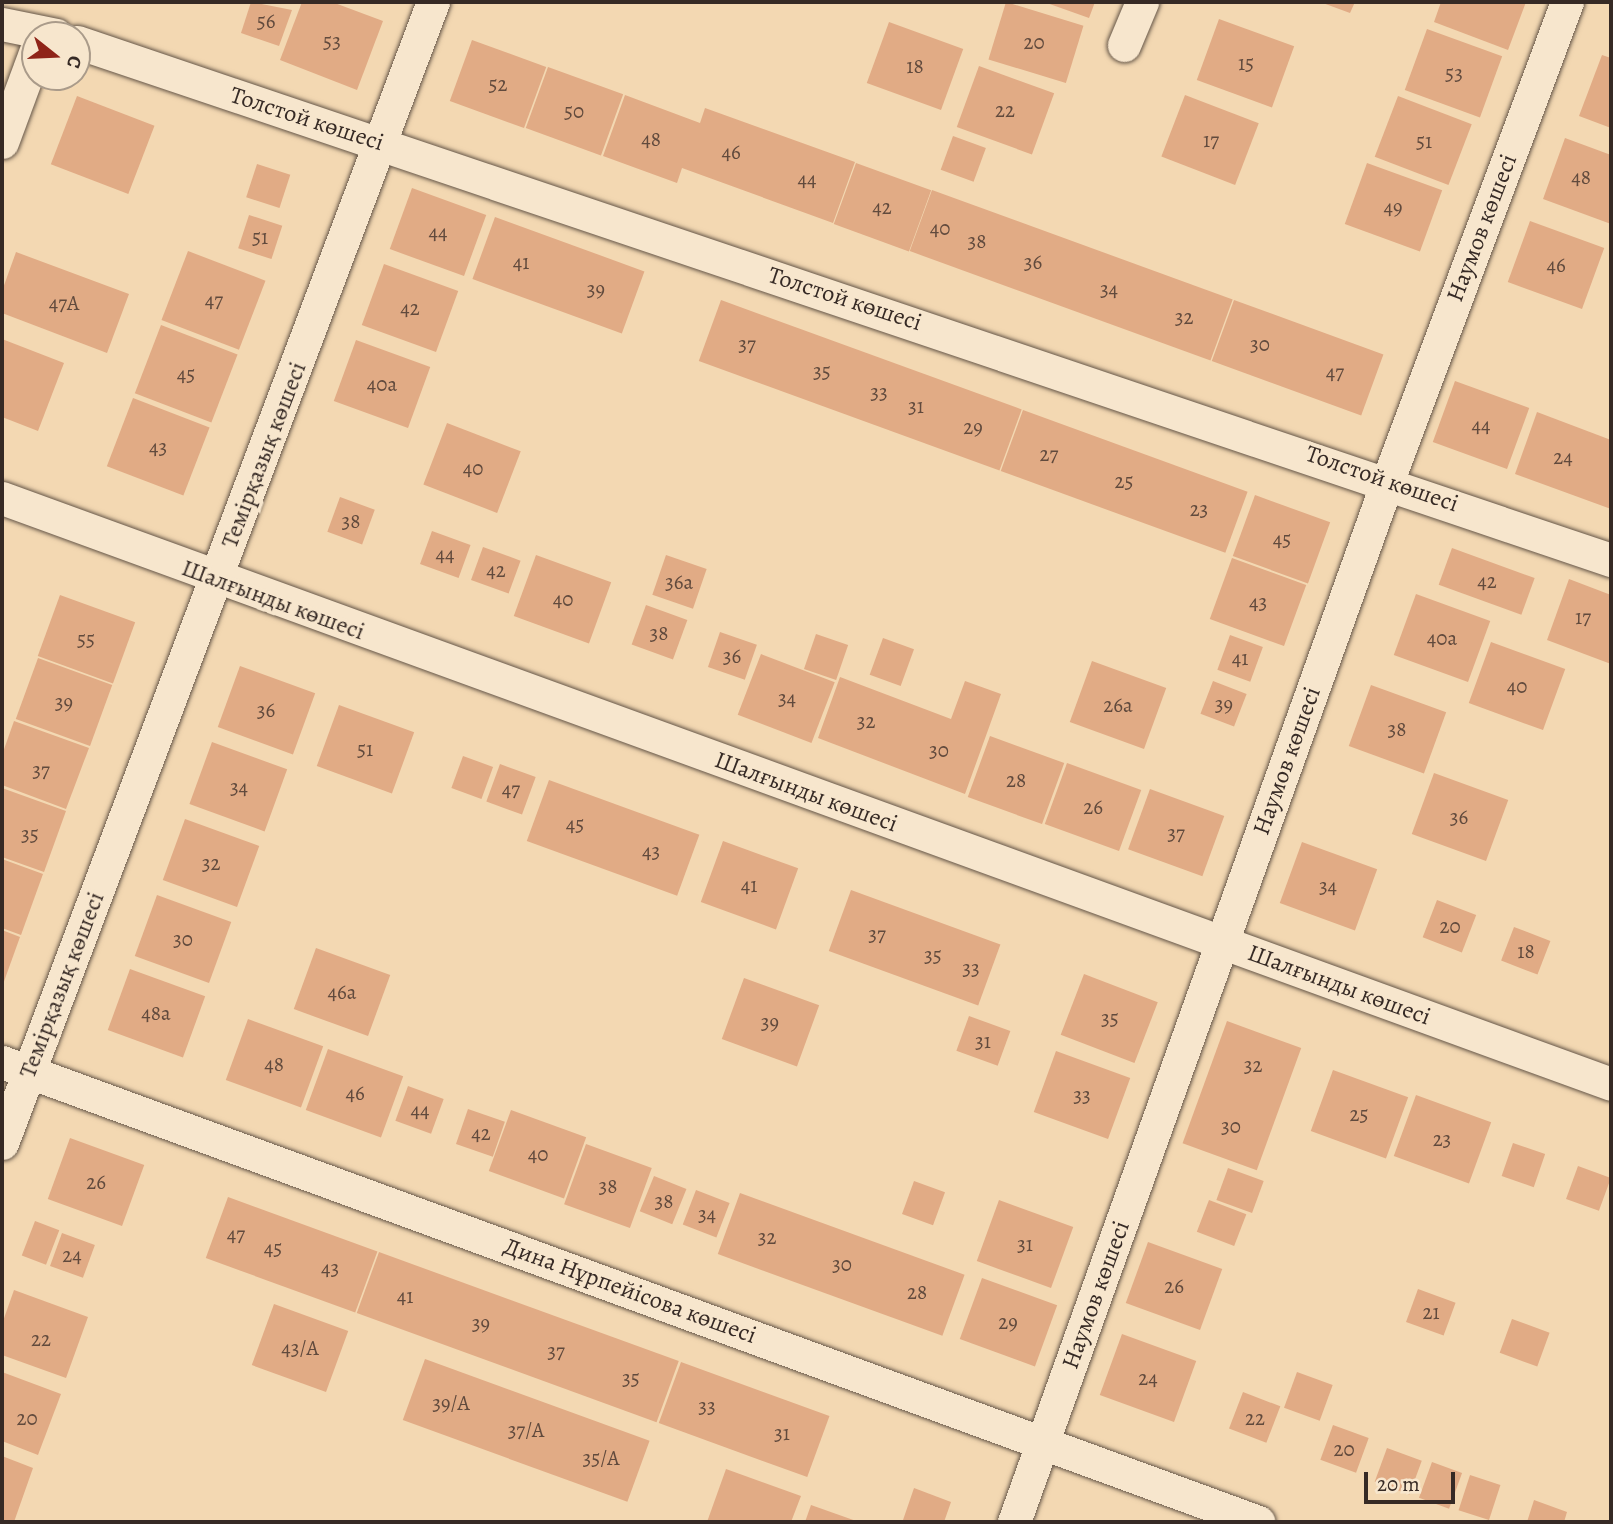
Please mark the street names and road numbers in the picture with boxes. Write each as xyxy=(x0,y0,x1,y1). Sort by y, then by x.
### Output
street label: Толстой көшесі xyxy=(227,81,387,157)
street label: Наумов көшесі xyxy=(1441,150,1523,306)
street label: Толстой көшесі xyxy=(765,261,925,337)
street label: Темірқазық көшесі xyxy=(215,358,313,552)
street label: Толстой көшесі xyxy=(1302,439,1462,519)
street label: Шалғынды көшесі xyxy=(177,553,369,647)
street label: Наумов көшесі xyxy=(1247,683,1327,839)
street label: Шалғынды көшесі xyxy=(710,745,902,839)
street label: Темірқазық көшесі xyxy=(13,888,111,1082)
street label: Шалғынды көшесі xyxy=(1243,938,1435,1032)
street label: Наумов көшесі xyxy=(1056,1217,1136,1373)
street label: Дина Нұрпейісова көшесі xyxy=(500,1232,760,1350)

